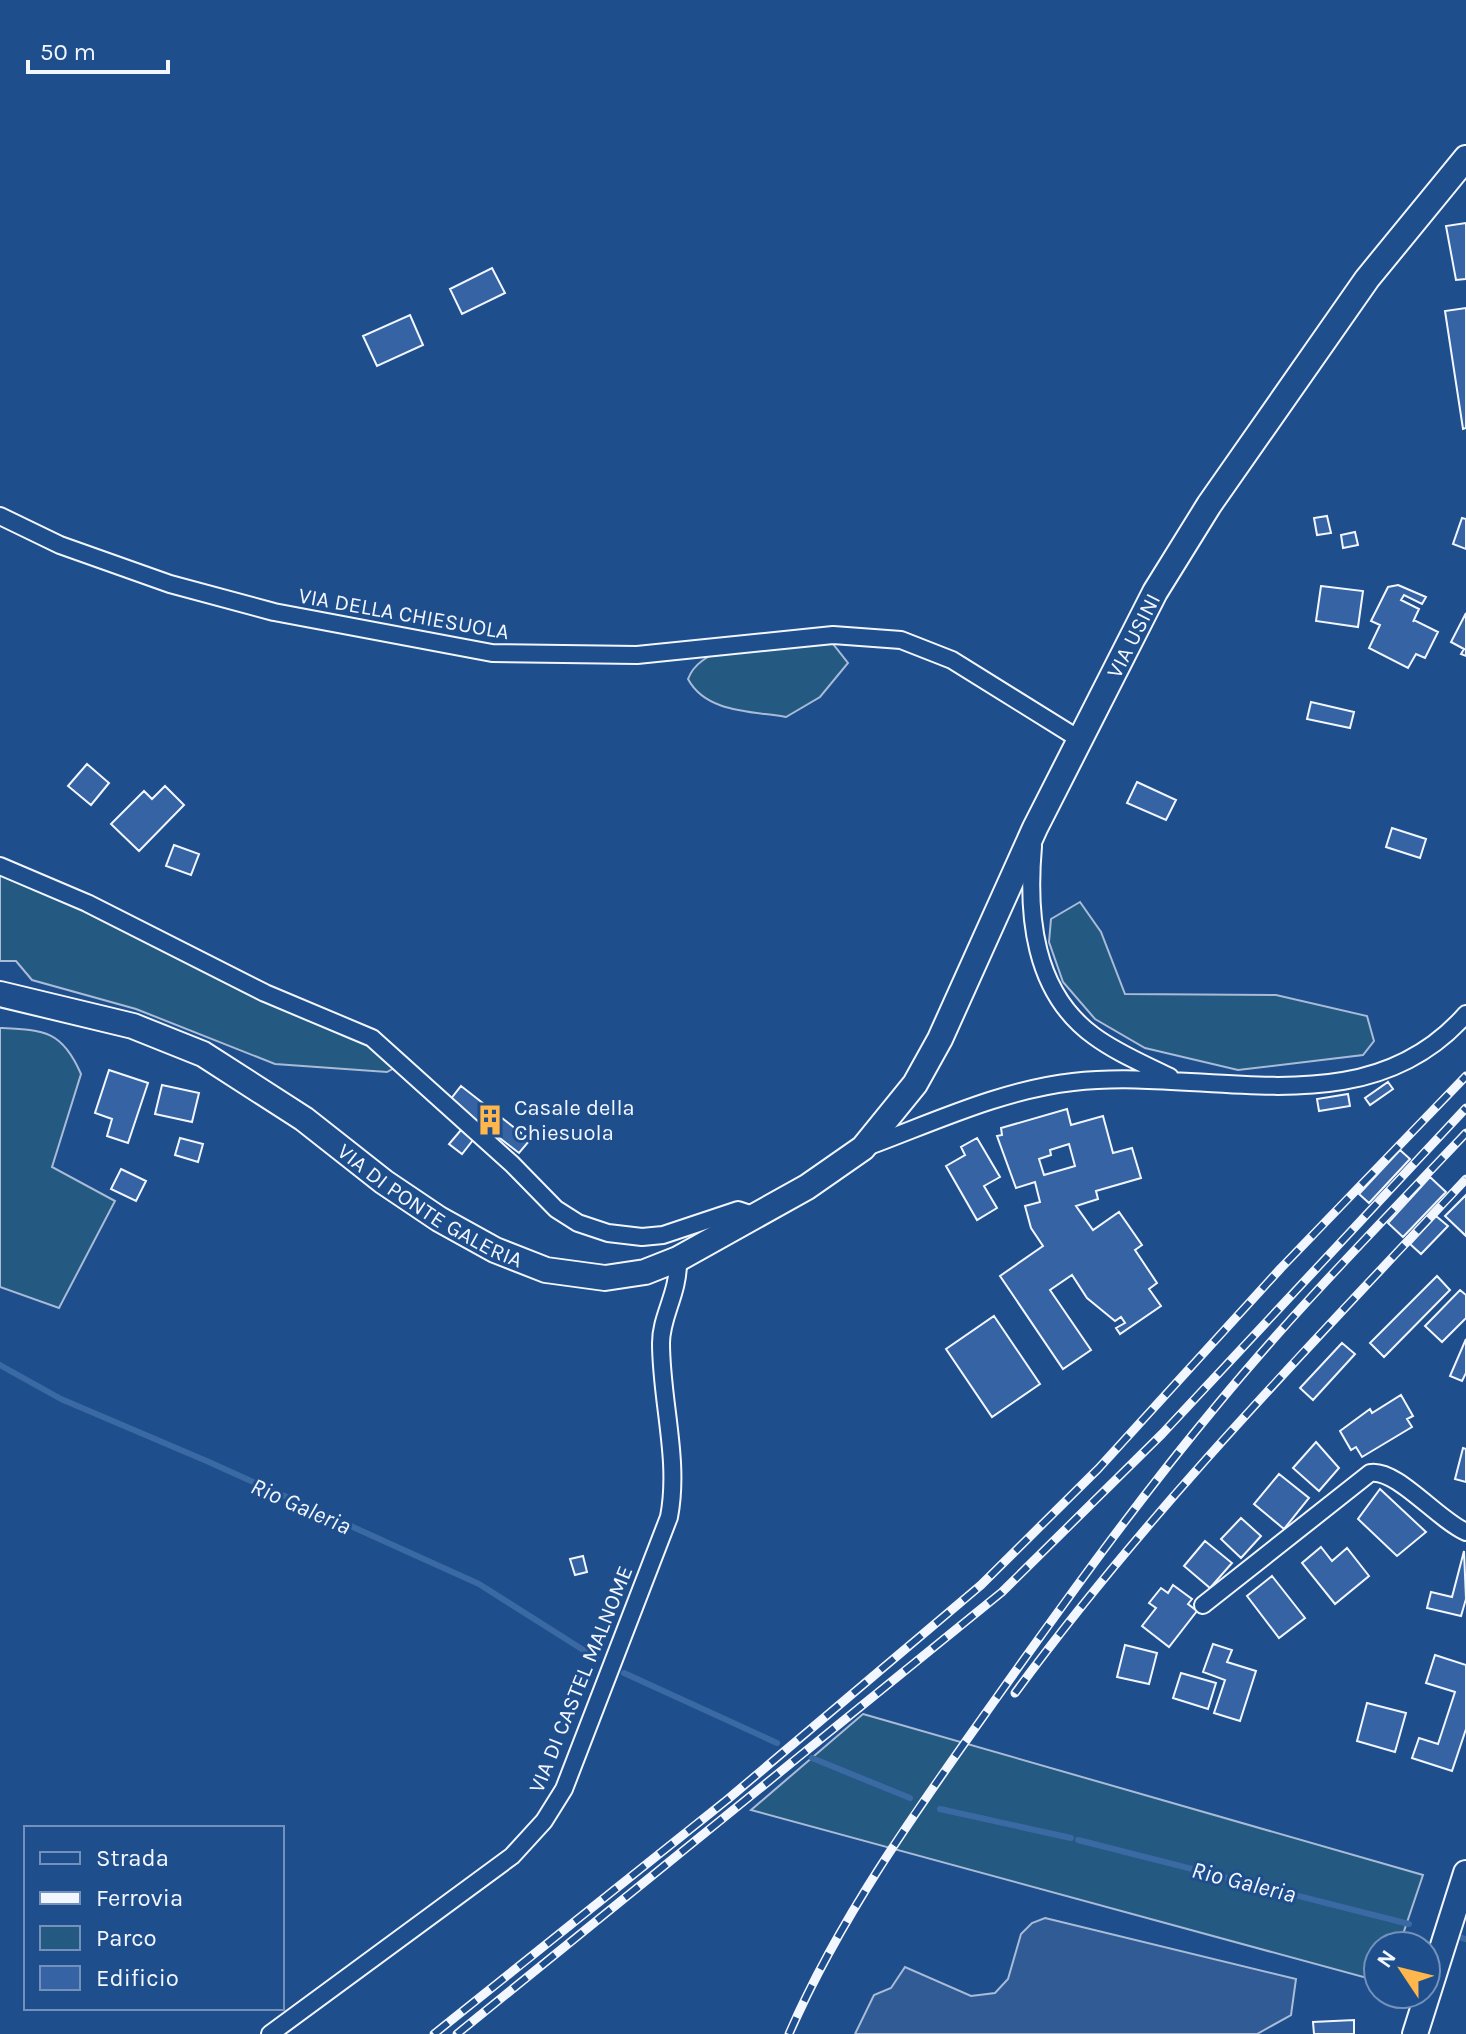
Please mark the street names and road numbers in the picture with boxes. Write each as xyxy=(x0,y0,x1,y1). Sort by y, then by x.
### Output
street label: VIA DELLA CHIESUOLA xyxy=(297,583,511,645)
street label: VIA USINI xyxy=(1101,589,1166,683)
street label: VIA DI PONTE GALERIA xyxy=(332,1138,526,1274)
street label: VIA DI CASTEL MALNOME xyxy=(523,1562,638,1797)

